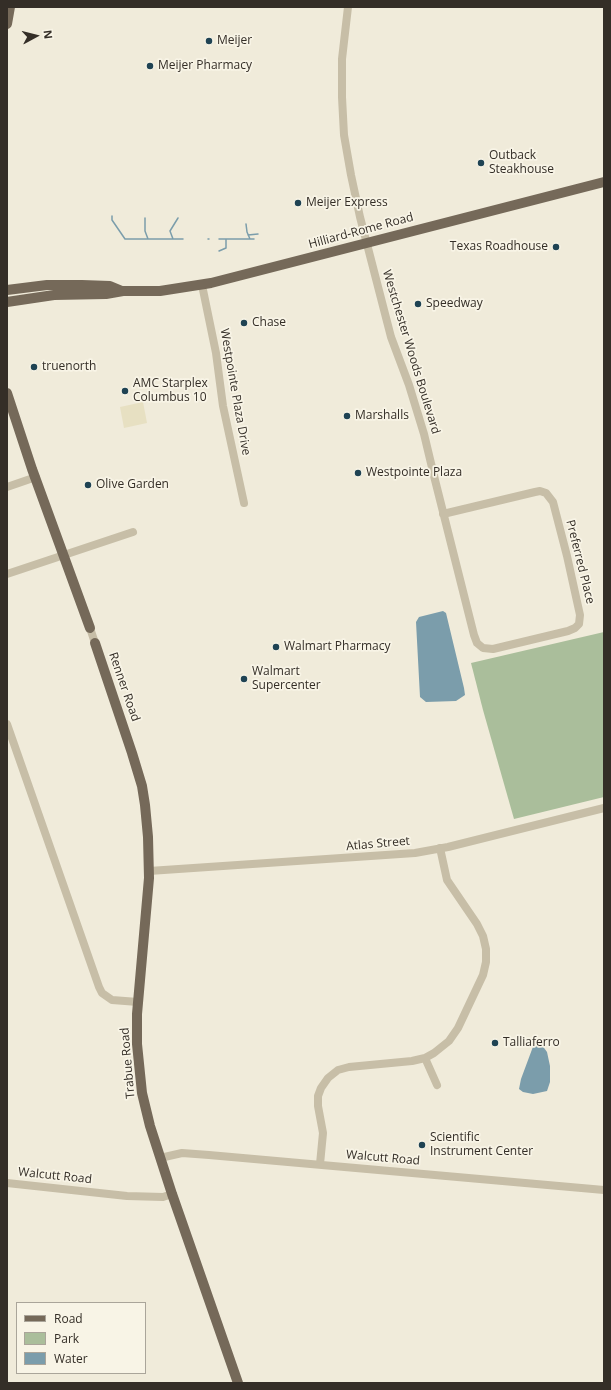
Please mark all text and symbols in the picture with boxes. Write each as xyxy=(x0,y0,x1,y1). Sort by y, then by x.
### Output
north arrow xyxy=(16,16,56,56)
text: N xyxy=(40,29,56,40)
place label: Meijer xyxy=(217,34,252,48)
marker: Meijer xyxy=(204,36,214,46)
place label: Meijer Pharmacy xyxy=(158,59,252,73)
marker: Meijer Pharmacy xyxy=(145,61,155,71)
place label: Outback Steakhouse xyxy=(489,149,554,177)
marker: Outback Steakhouse xyxy=(476,158,486,168)
place label: Meijer Express xyxy=(306,196,388,210)
marker: Meijer Express xyxy=(293,198,303,208)
street label: Hilliard-Rome Road xyxy=(307,210,415,252)
place label: Texas Roadhouse xyxy=(450,240,548,254)
marker: Texas Roadhouse xyxy=(551,242,561,252)
street label: Westchester Woods Boulevard xyxy=(379,268,443,436)
place label: Speedway xyxy=(426,297,483,311)
marker: Speedway xyxy=(413,299,423,309)
place label: Chase xyxy=(252,316,286,330)
marker: Chase xyxy=(239,318,249,328)
street label: Westpointe Plaza Drive xyxy=(217,327,253,457)
place label: truenorth xyxy=(42,360,96,374)
marker: truenorth xyxy=(29,362,39,372)
place label: AMC Starplex Columbus 10 xyxy=(133,377,208,405)
marker: AMC Starplex Columbus 10 xyxy=(120,386,130,396)
place label: Marshalls xyxy=(355,409,409,423)
marker: Marshalls xyxy=(342,411,352,421)
place label: Westpointe Plaza xyxy=(366,466,462,480)
marker: Westpointe Plaza xyxy=(353,468,363,478)
place label: Olive Garden xyxy=(96,478,169,492)
marker: Olive Garden xyxy=(83,480,93,490)
street label: Preferred Place xyxy=(563,519,597,605)
place label: Walmart Pharmacy xyxy=(284,640,391,654)
marker: Walmart Pharmacy xyxy=(271,642,281,652)
street label: Renner Road xyxy=(105,650,143,724)
place label: Walmart Supercenter xyxy=(252,665,321,693)
marker: Walmart Supercenter xyxy=(239,674,249,684)
street label: Atlas Street xyxy=(346,834,410,854)
street label: Trabue Road xyxy=(118,1027,138,1099)
place label: Talliaferro xyxy=(503,1036,560,1050)
marker: Talliaferro xyxy=(490,1038,500,1048)
place label: Scientific Instrument Center xyxy=(430,1131,533,1159)
marker: Scientific Instrument Center xyxy=(417,1140,427,1150)
street label: Walcutt Road xyxy=(345,1148,421,1168)
street label: Walcutt Road xyxy=(17,1165,93,1187)
legend xyxy=(16,1302,146,1374)
text: Road xyxy=(54,1310,83,1327)
text: Park xyxy=(54,1330,79,1347)
text: Water xyxy=(54,1350,88,1367)

